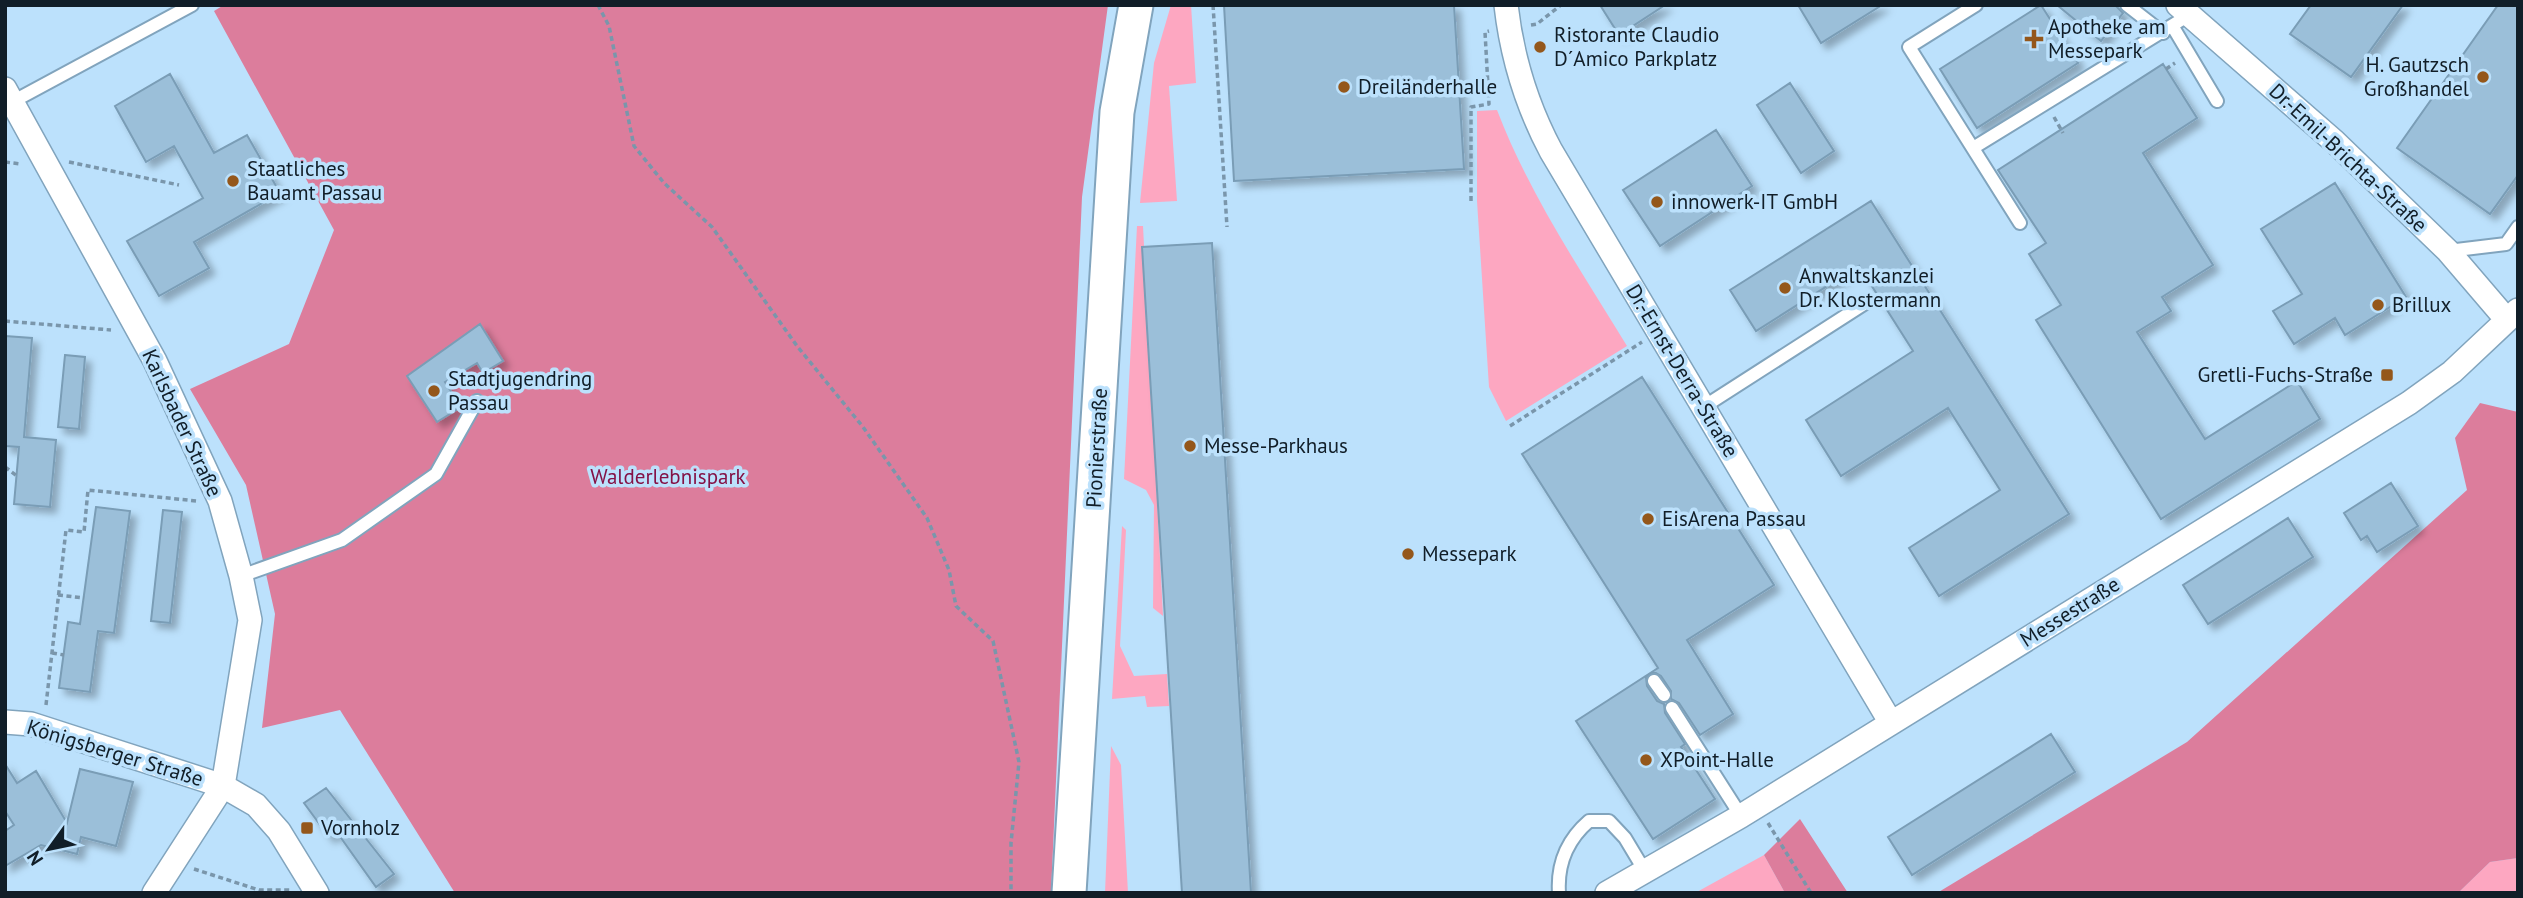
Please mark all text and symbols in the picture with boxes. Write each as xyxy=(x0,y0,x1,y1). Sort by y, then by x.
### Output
place label: Apotheke am Messepark xyxy=(2048,13,2166,64)
place label: Ristorante Claudio D´Amico Parkplatz xyxy=(1554,21,1719,72)
marker: Apotheke am Messepark xyxy=(2026,31,2042,47)
marker: Ristorante Claudio D´Amico Parkplatz xyxy=(1532,39,1548,55)
place label: H. Gautzsch Großhandel xyxy=(2364,51,2469,102)
marker: H. Gautzsch Großhandel xyxy=(2475,69,2491,85)
place label: Dreiländerhalle xyxy=(1358,73,1497,100)
street label: Dr.-Emil-Brichta-Straße xyxy=(2264,77,2433,238)
marker: Dreiländerhalle xyxy=(1336,79,1352,95)
place label: Staatliches Bauamt Passau xyxy=(247,155,382,206)
marker: Staatliches Bauamt Passau xyxy=(225,173,241,189)
place label: innowerk-IT GmbH xyxy=(1671,188,1838,215)
marker: innowerk-IT GmbH xyxy=(1649,194,1665,210)
place label: Anwaltskanzlei Dr. Klostermann xyxy=(1799,262,1941,313)
street label: Dr.-Ernst-Derra-Straße xyxy=(1620,279,1745,462)
marker: Anwaltskanzlei Dr. Klostermann xyxy=(1777,280,1793,296)
place label: Brillux xyxy=(2392,291,2452,318)
marker: Brillux xyxy=(2370,297,2386,313)
street label: Karlsbader Straße xyxy=(136,345,229,501)
place label: Gretli-Fuchs-Straße xyxy=(2197,361,2373,388)
place label: Stadtjugendring Passau xyxy=(448,365,592,416)
marker: Gretli-Fuchs-Straße xyxy=(2379,367,2395,383)
marker: Stadtjugendring Passau xyxy=(426,383,442,399)
street label: Pionierstraße xyxy=(1080,387,1113,509)
place label: Messe-Parkhaus xyxy=(1204,432,1348,459)
marker: Messe-Parkhaus xyxy=(1182,438,1198,454)
park label: Walderlebnispark xyxy=(590,463,746,490)
place label: EisArena Passau xyxy=(1662,505,1806,532)
marker: EisArena Passau xyxy=(1640,511,1656,527)
place label: Messepark xyxy=(1422,540,1517,567)
marker: Messepark xyxy=(1400,546,1416,562)
street label: Messestraße xyxy=(2015,570,2124,653)
street label: Königsberger Straße xyxy=(24,713,207,792)
place label: XPoint-Halle xyxy=(1660,746,1774,773)
marker: XPoint-Halle xyxy=(1638,752,1654,768)
north arrow xyxy=(14,814,84,884)
place label: Vornholz xyxy=(320,814,400,841)
marker: Vornholz xyxy=(299,820,315,836)
text: N xyxy=(21,846,48,870)

